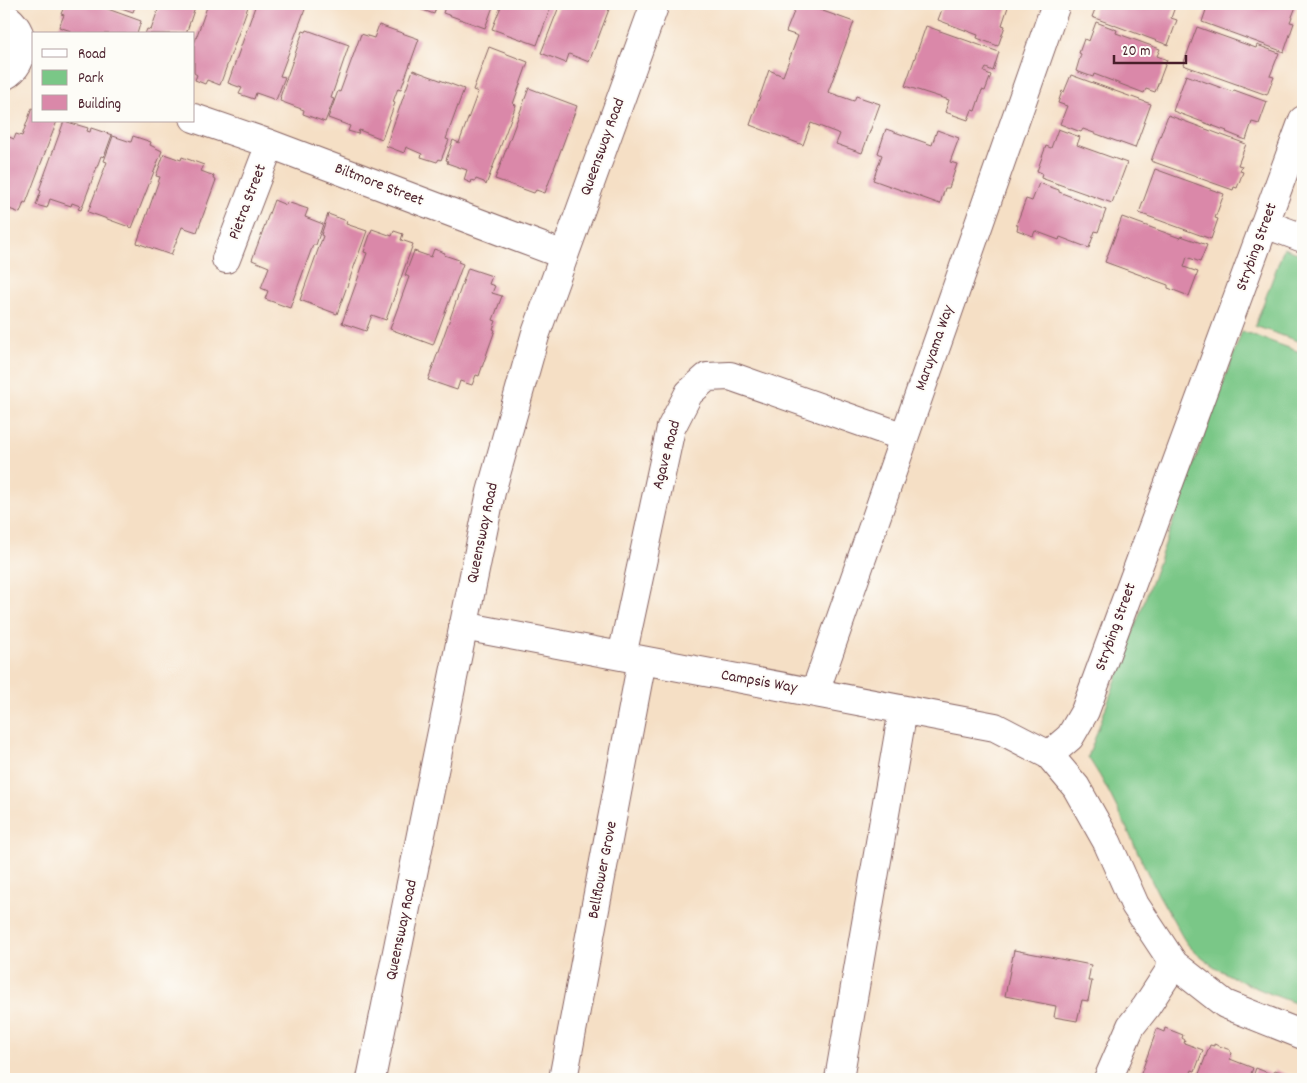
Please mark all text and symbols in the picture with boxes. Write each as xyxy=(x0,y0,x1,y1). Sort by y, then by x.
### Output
legend xyxy=(32,32,195,122)
scale bar xyxy=(1114,32,1187,64)
text: 20 m xyxy=(1122,41,1150,63)
text: Road xyxy=(78,44,106,66)
text: Park xyxy=(78,68,104,90)
text: Building xyxy=(78,94,121,116)
street label: Queensway Road xyxy=(575,95,631,199)
street label: Biltmore Street xyxy=(331,157,427,213)
street label: Pietra Street xyxy=(223,161,273,243)
street label: Strybing Street xyxy=(1230,200,1284,294)
street label: Maruyama Way xyxy=(910,302,961,394)
street label: Agave Road xyxy=(647,418,687,492)
street label: Queensway Road xyxy=(461,481,505,585)
street label: Strybing Street xyxy=(1089,580,1143,674)
street label: Campsis Way xyxy=(719,664,799,700)
street label: Bellflower Grove xyxy=(582,819,624,921)
street label: Queensway Road xyxy=(380,878,424,982)

